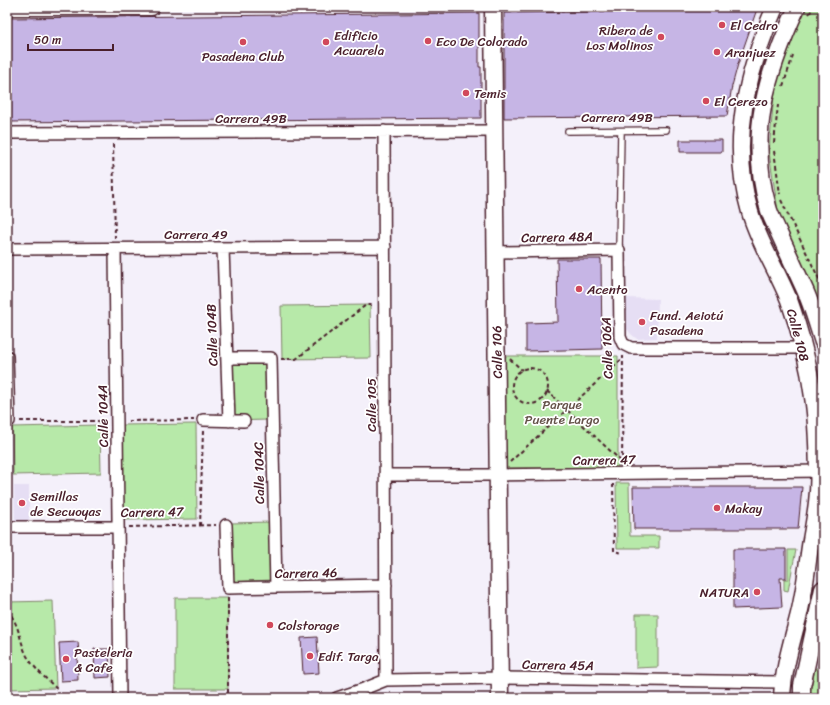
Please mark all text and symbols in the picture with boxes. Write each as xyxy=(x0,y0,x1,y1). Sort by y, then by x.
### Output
place label: El Cedro xyxy=(730,14,778,37)
place label: Ribera de Los Molinos xyxy=(586,19,654,57)
marker: El Cedro xyxy=(717,20,727,30)
place label: Edificio Acuarela xyxy=(333,24,385,62)
scale bar xyxy=(28,26,113,52)
text: 50 m xyxy=(34,29,61,51)
place label: Eco De Colorado xyxy=(436,30,528,53)
marker: Ribera de Los Molinos xyxy=(656,32,666,42)
marker: Eco De Colorado xyxy=(423,36,433,46)
marker: Pasadena Club xyxy=(238,37,248,47)
marker: Edificio Acuarela xyxy=(321,37,331,47)
place label: Aranjuez xyxy=(724,41,776,64)
place label: Pasadena Club xyxy=(202,45,284,68)
marker: Aranjuez xyxy=(712,47,722,57)
place label: Temis xyxy=(474,82,506,105)
marker: Temis xyxy=(461,88,471,98)
place label: El Cerezo xyxy=(714,90,768,113)
marker: El Cerezo xyxy=(701,96,711,106)
street label: Carrera 49B xyxy=(581,106,653,129)
street label: Carrera 49B xyxy=(215,107,287,130)
street label: Carrera 49 xyxy=(164,223,228,246)
street label: Carrera 48A xyxy=(521,225,593,249)
place label: Acento xyxy=(586,278,628,301)
marker: Acento xyxy=(574,284,584,294)
street label: Calle 104B xyxy=(199,304,225,366)
place label: Fund. Aeiotú Pasadena xyxy=(650,304,723,342)
street label: Calle 108 xyxy=(780,306,816,364)
street label: Calle 106A xyxy=(594,317,620,379)
marker: Fund. Aeiotú Pasadena xyxy=(637,317,647,327)
street label: Calle 106 xyxy=(485,325,509,379)
street label: Calle 105 xyxy=(360,378,383,432)
street label: Calle 104A xyxy=(91,385,115,447)
park label: Parque Puente Largo xyxy=(525,393,600,431)
street label: Calle 104C xyxy=(247,442,271,504)
street label: Carrera 47 xyxy=(572,448,637,472)
place label: Semillas de Secuoyas xyxy=(30,485,102,523)
place label: Makay xyxy=(725,497,763,520)
marker: Semillas de Secuoyas xyxy=(17,498,27,508)
street label: Carrera 47 xyxy=(120,500,185,524)
marker: Makay xyxy=(712,503,722,513)
street label: Carrera 46 xyxy=(274,561,338,585)
place label: NATURA xyxy=(700,581,749,604)
marker: NATURA xyxy=(752,587,762,597)
place label: Colstorage xyxy=(278,614,340,637)
marker: Colstorage xyxy=(265,620,275,630)
place label: Pasteleria & Cafe xyxy=(74,641,133,679)
place label: Edif. Targa xyxy=(318,645,379,668)
marker: Edif. Targa xyxy=(305,651,315,661)
street label: Carrera 45A xyxy=(522,653,594,677)
marker: Pasteleria & Cafe xyxy=(61,654,71,664)

